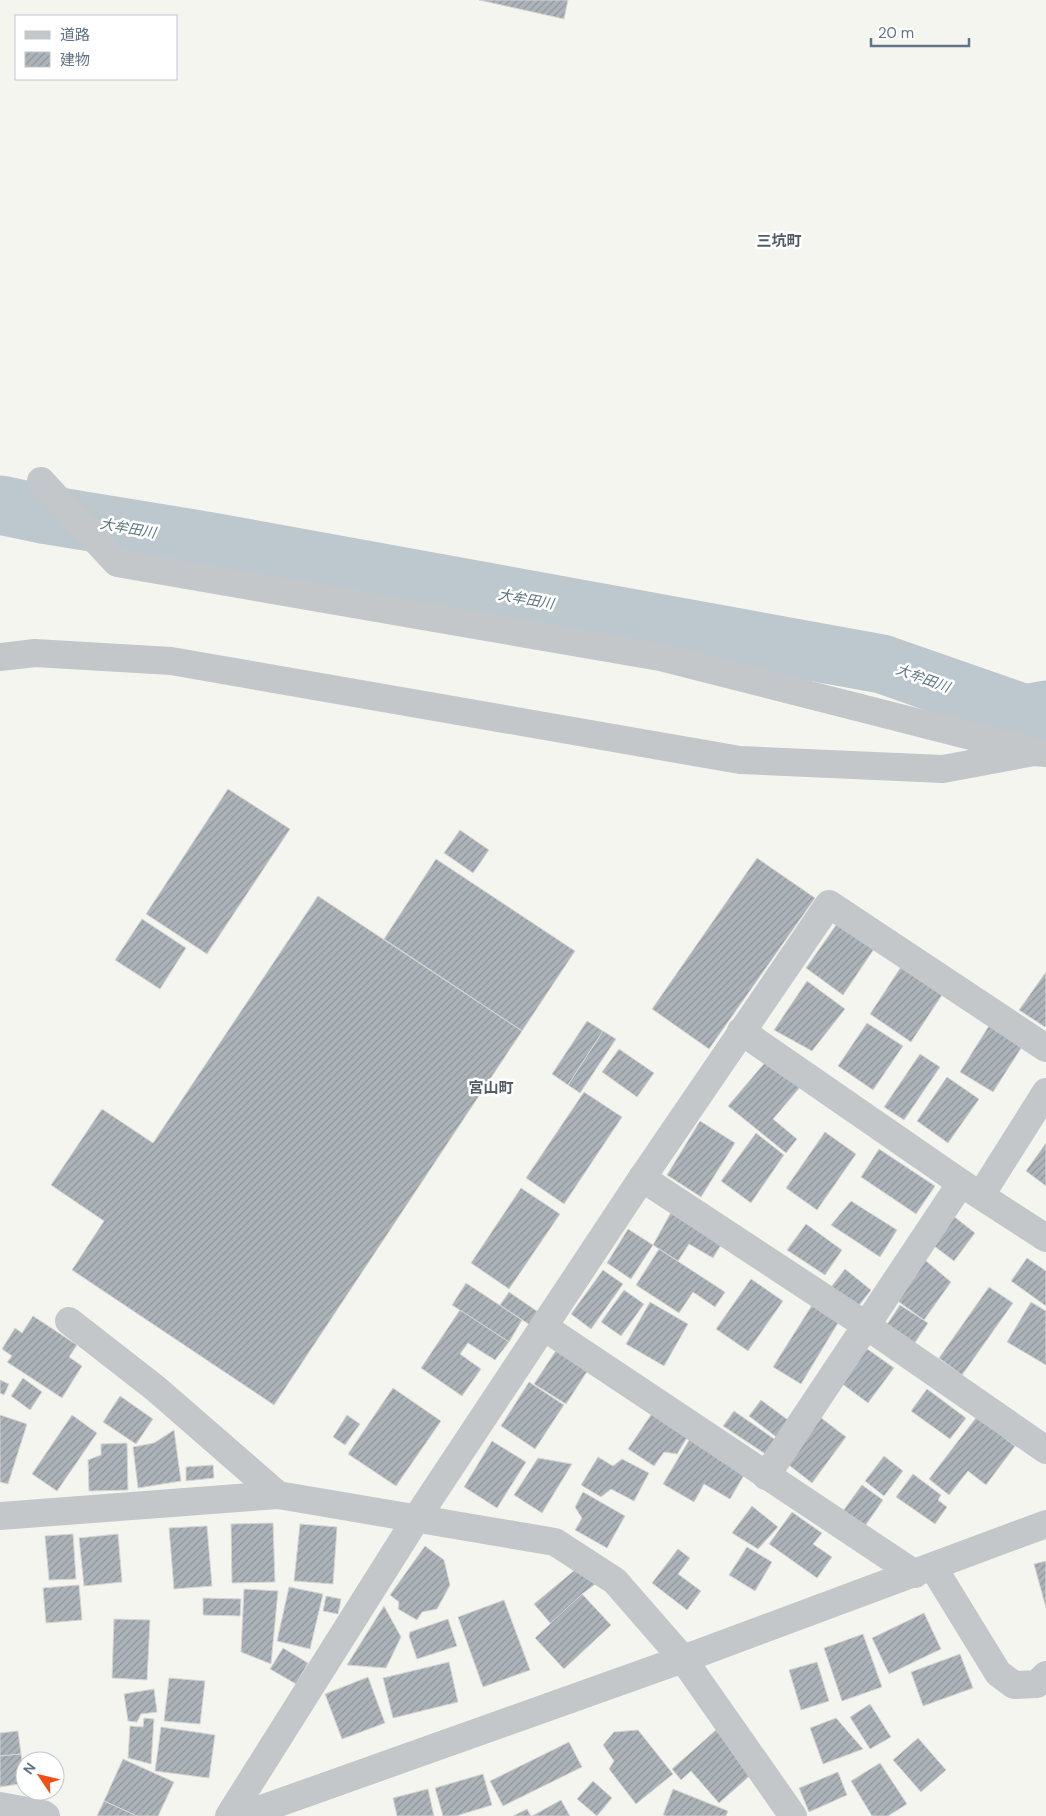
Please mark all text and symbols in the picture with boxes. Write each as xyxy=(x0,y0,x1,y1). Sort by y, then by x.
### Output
legend xyxy=(15,15,178,80)
scale bar xyxy=(871,15,968,47)
text: 20 m xyxy=(878,23,914,43)
text: 道路 xyxy=(60,25,90,45)
text: 建物 xyxy=(60,50,90,70)
district label: 三坑町 xyxy=(756,231,802,251)
water label: 大牟田川 xyxy=(99,514,159,542)
water label: 大牟田川 xyxy=(497,585,557,613)
water label: 大牟田川 xyxy=(894,660,954,697)
district label: 宮山町 xyxy=(468,1078,514,1098)
north arrow xyxy=(15,1751,65,1801)
text: N xyxy=(19,1759,40,1778)

